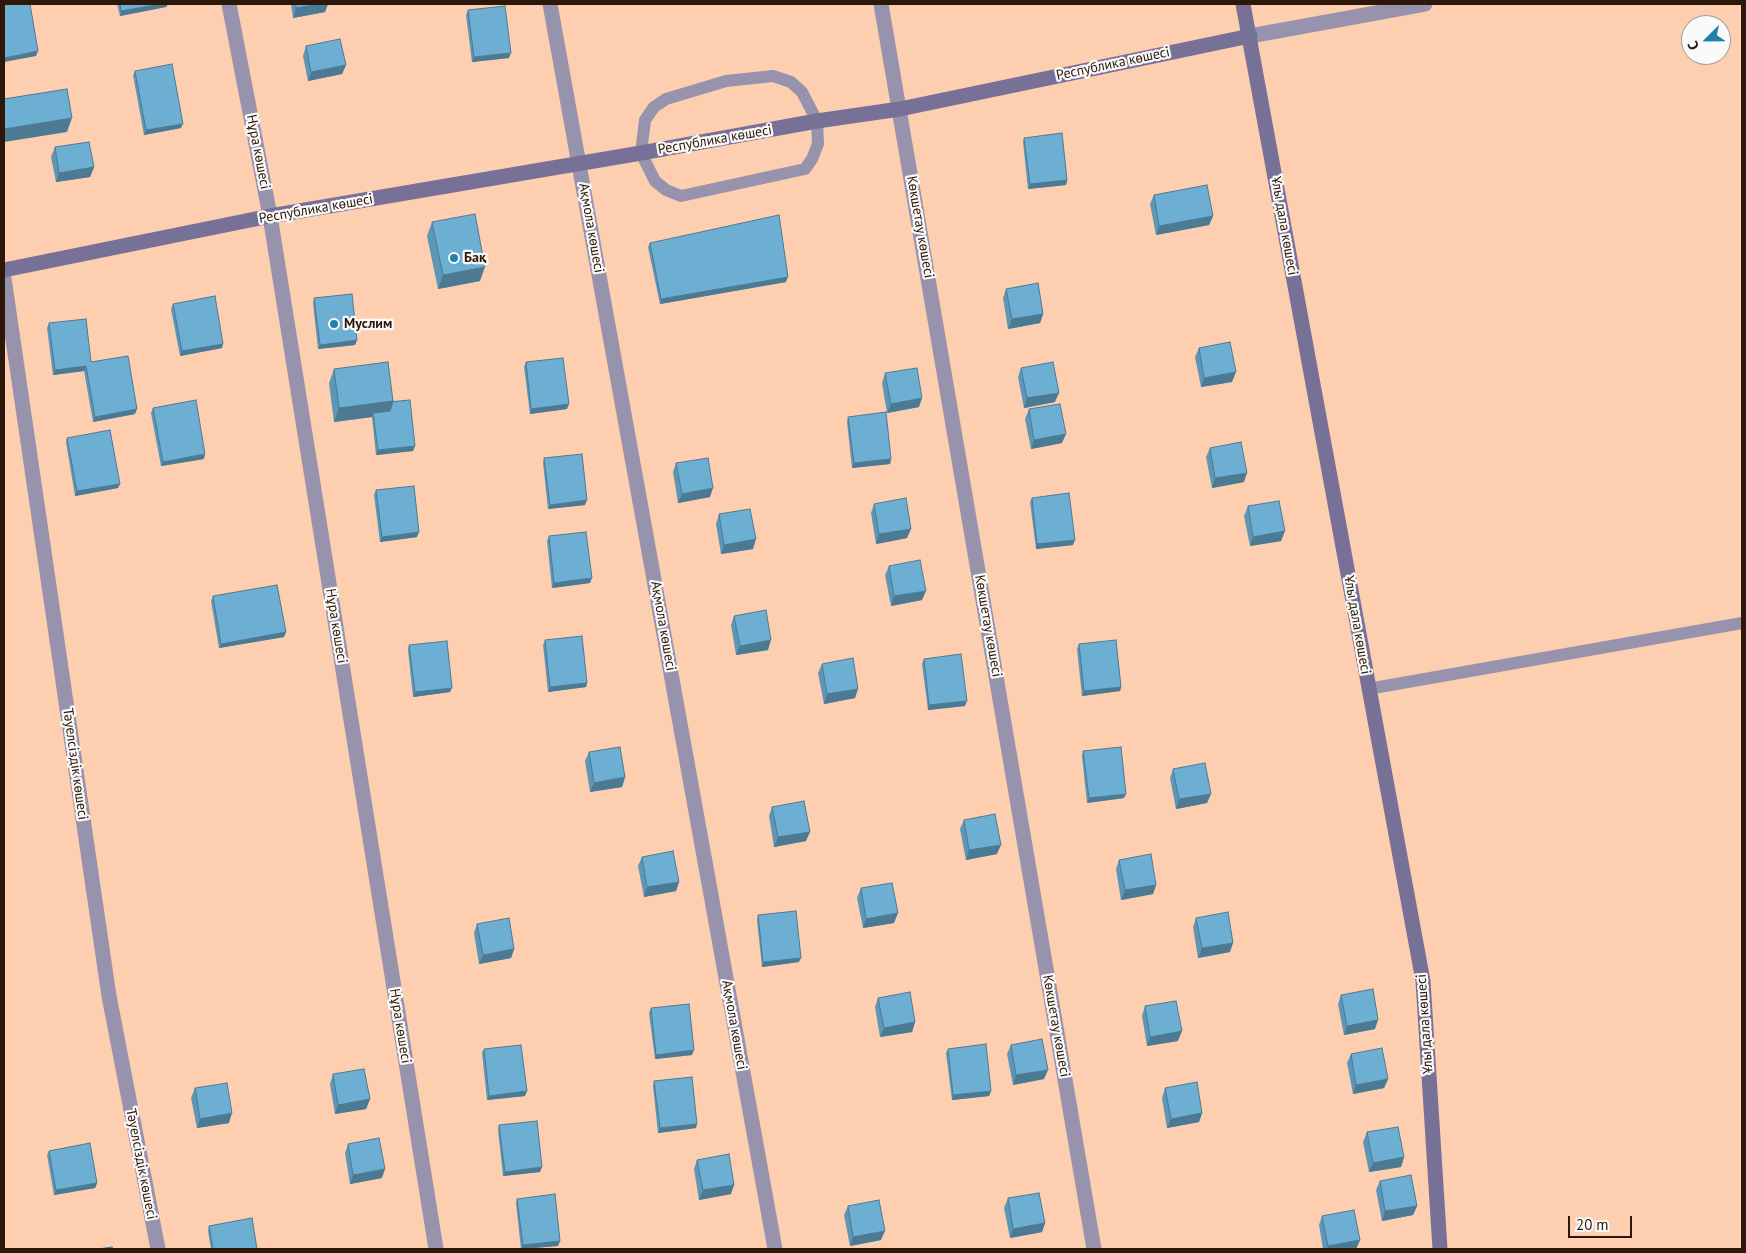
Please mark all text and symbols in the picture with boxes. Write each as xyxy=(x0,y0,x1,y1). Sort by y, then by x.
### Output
north arrow xyxy=(1681,15,1731,65)
text: С xyxy=(1683,38,1703,53)
street label: Республика көшесі xyxy=(1055,44,1171,84)
street label: Нұра көшесі xyxy=(243,113,273,191)
street label: Республика көшесі xyxy=(657,122,773,158)
street label: Көкшетау көшесі xyxy=(903,175,937,279)
street label: Ұлы дала көшесі xyxy=(1267,175,1301,277)
street label: Ақмола көшесі xyxy=(575,182,607,274)
street label: Республика көшесі xyxy=(258,191,374,227)
place label: Бақ xyxy=(464,250,486,266)
marker: Бақ xyxy=(448,252,460,264)
place label: Муслим xyxy=(344,316,392,332)
marker: Муслим xyxy=(328,318,340,330)
street label: Көкшетау көшесі xyxy=(971,574,1005,678)
street label: Ұлы дала көшесі xyxy=(1340,574,1374,676)
street label: Ақмола көшесі xyxy=(647,580,679,672)
street label: Нұра көшесі xyxy=(322,587,350,665)
street label: Тәуелсіздік көшесі xyxy=(59,707,91,821)
street label: Ұлы дала көшесі xyxy=(1413,973,1437,1075)
street label: Көкшетау көшесі xyxy=(1039,974,1073,1078)
street label: Ақмола көшесі xyxy=(718,979,750,1071)
street label: Нұра көшесі xyxy=(386,987,414,1065)
street label: Тәуелсіздік көшесі xyxy=(122,1107,160,1221)
scale bar xyxy=(1571,1206,1635,1238)
text: 20 m xyxy=(1576,1215,1609,1234)

